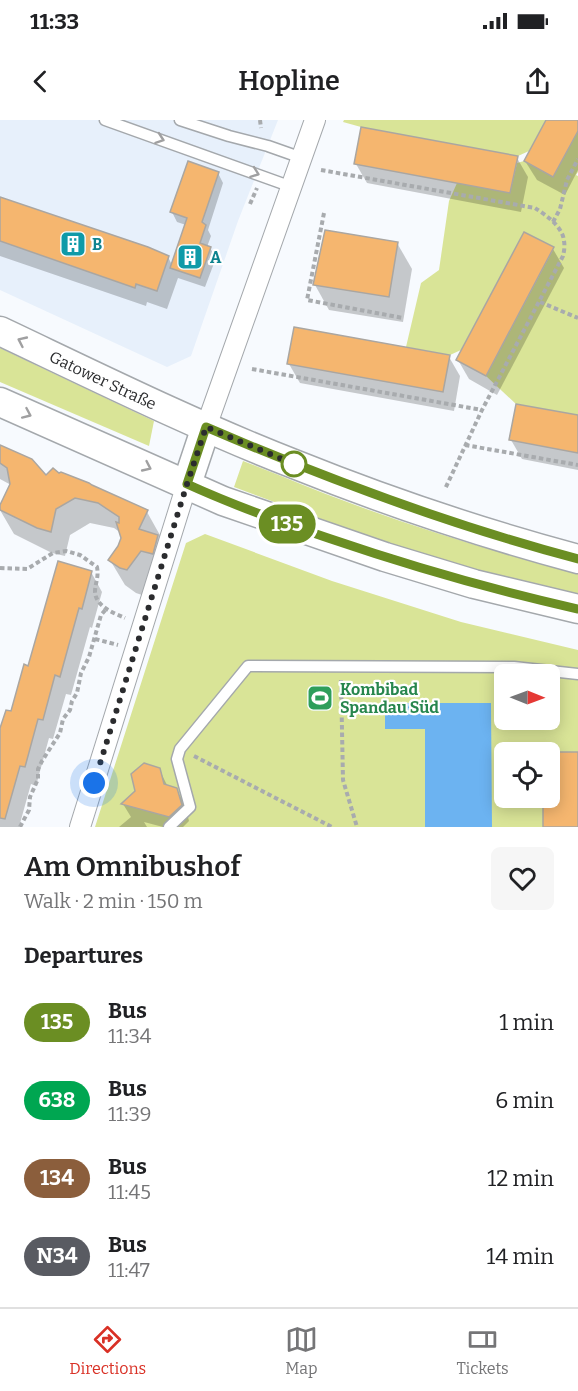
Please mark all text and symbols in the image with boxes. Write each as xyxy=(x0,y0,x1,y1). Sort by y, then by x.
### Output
text: 11:33 xyxy=(30,8,79,35)
icon: back xyxy=(24,65,57,98)
text: Hopline xyxy=(238,65,340,97)
icon: share xyxy=(521,65,554,98)
one-way arrow xyxy=(155,132,165,145)
one-way arrow xyxy=(249,166,260,178)
building icon: B xyxy=(58,229,88,259)
place label: B xyxy=(92,235,102,254)
building icon: A xyxy=(175,242,205,272)
place label: A xyxy=(210,248,222,267)
one-way arrow xyxy=(18,337,29,349)
street label: Gatower Straße xyxy=(46,347,159,414)
one-way arrow xyxy=(21,406,32,418)
unlabelled marker xyxy=(281,451,307,477)
one-way arrow xyxy=(140,460,151,472)
line badge: 135 xyxy=(252,504,322,544)
text: 135 xyxy=(271,511,303,537)
north arrow xyxy=(494,664,560,730)
map controls xyxy=(494,664,560,808)
place label: Kombibad Spandau Süd xyxy=(340,680,439,717)
sports icon: Kombibad Spandau Süd xyxy=(305,683,335,713)
button: locate xyxy=(494,742,560,808)
your location xyxy=(79,768,109,798)
button: heart xyxy=(491,847,554,910)
text: Am Omnibushof xyxy=(24,850,241,883)
text: Walk · 2 min · 150 m xyxy=(24,889,203,913)
text: Departures xyxy=(24,942,143,969)
text: Bus xyxy=(108,997,147,1024)
text: 135 xyxy=(41,1009,73,1035)
text: 1 min xyxy=(499,1009,554,1036)
text: 11:34 xyxy=(108,1024,152,1048)
text: Bus xyxy=(108,1075,147,1102)
text: 638 xyxy=(38,1087,76,1113)
text: 6 min xyxy=(495,1087,554,1114)
text: 11:39 xyxy=(108,1102,152,1126)
text: Bus xyxy=(108,1153,147,1180)
text: 134 xyxy=(40,1165,74,1191)
text: 12 min xyxy=(487,1165,554,1192)
text: 11:45 xyxy=(108,1180,151,1204)
text: Bus xyxy=(108,1231,147,1258)
text: N34 xyxy=(36,1243,78,1269)
text: 14 min xyxy=(486,1243,554,1270)
text: 11:47 xyxy=(108,1258,150,1282)
tab: Directions xyxy=(69,1323,146,1378)
tab: Map xyxy=(285,1323,318,1378)
tab: Tickets xyxy=(456,1323,509,1378)

